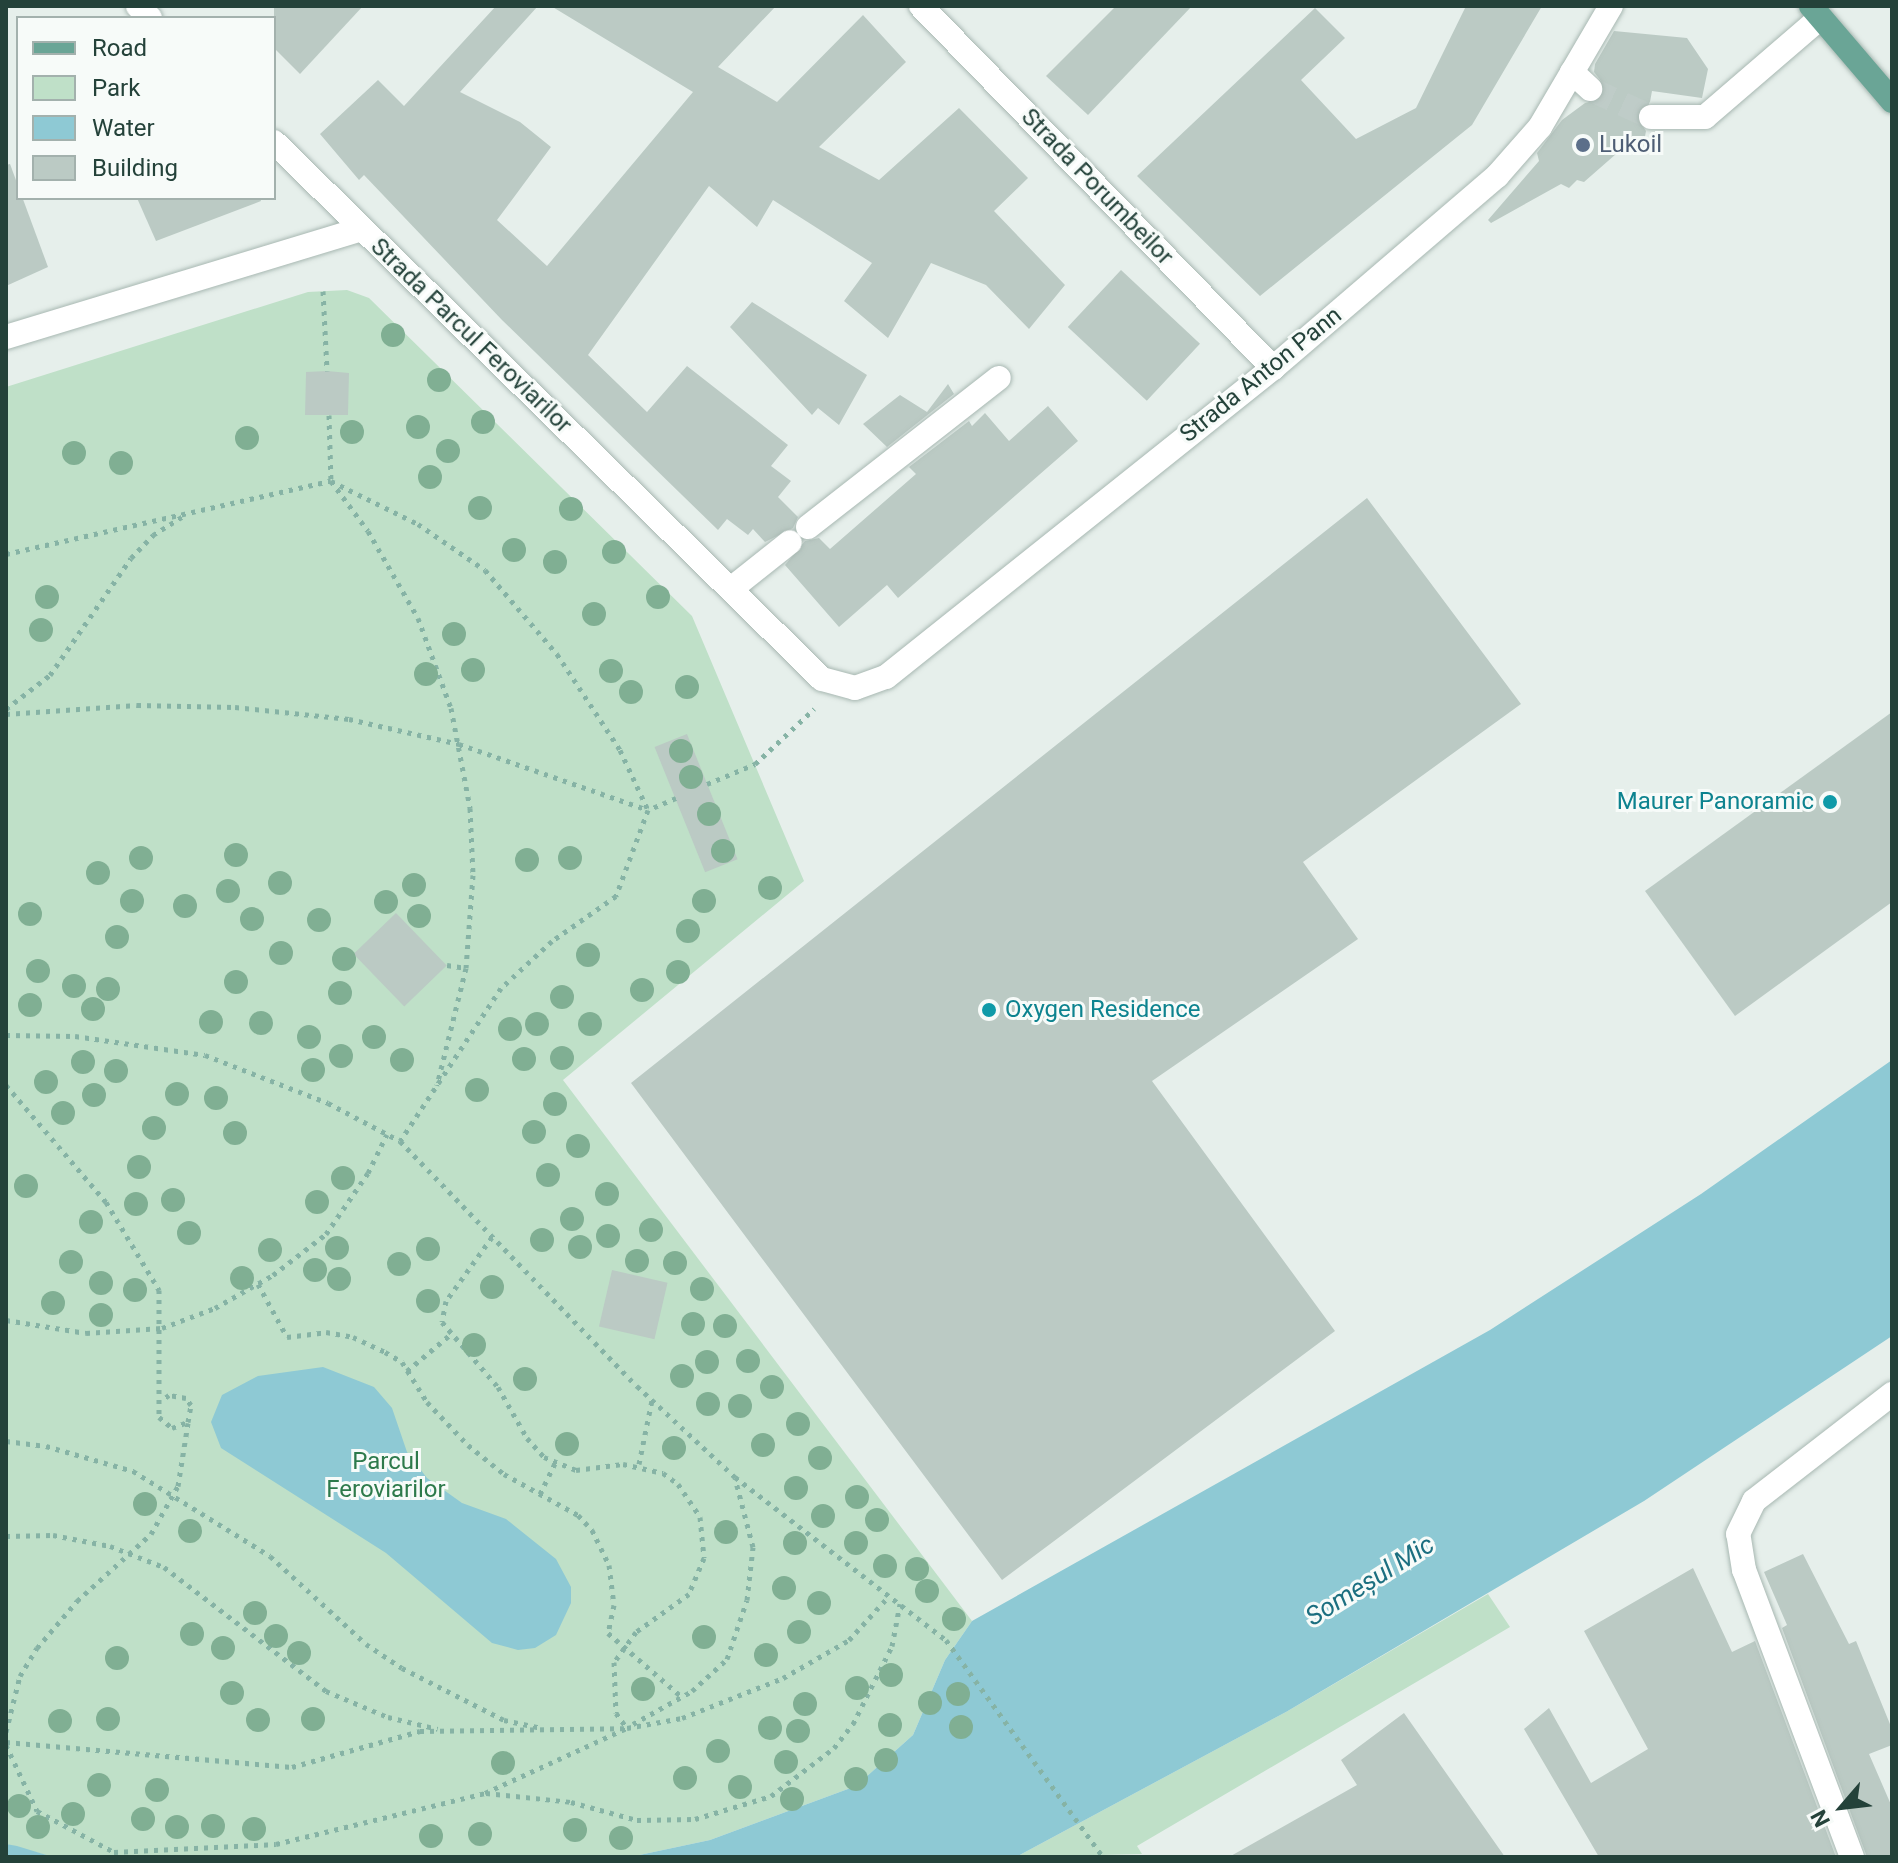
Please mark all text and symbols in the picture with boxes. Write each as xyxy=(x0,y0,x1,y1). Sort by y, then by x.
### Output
legend xyxy=(16,16,276,200)
text: Road xyxy=(92,34,147,62)
text: Park xyxy=(92,74,140,102)
street label: Strada Porumbeilor xyxy=(1015,103,1179,271)
text: Water xyxy=(92,114,155,142)
place label: Lukoil xyxy=(1599,131,1662,159)
marker: Lukoil xyxy=(1574,136,1592,154)
text: Building xyxy=(92,154,178,182)
street label: Strada Parcul Feroviarilor xyxy=(365,232,577,440)
street label: Strada Anton Pann xyxy=(1174,301,1348,449)
place label: Maurer Panoramic xyxy=(1617,788,1814,816)
marker: Maurer Panoramic xyxy=(1821,793,1839,811)
place label: Oxygen Residence xyxy=(1005,996,1201,1024)
marker: Oxygen Residence xyxy=(980,1001,998,1019)
park label: Parcul Feroviarilor xyxy=(326,1448,446,1504)
water label: Someșul Mic xyxy=(1300,1529,1440,1633)
north arrow xyxy=(1802,1767,1882,1847)
text: N xyxy=(1806,1806,1835,1831)

